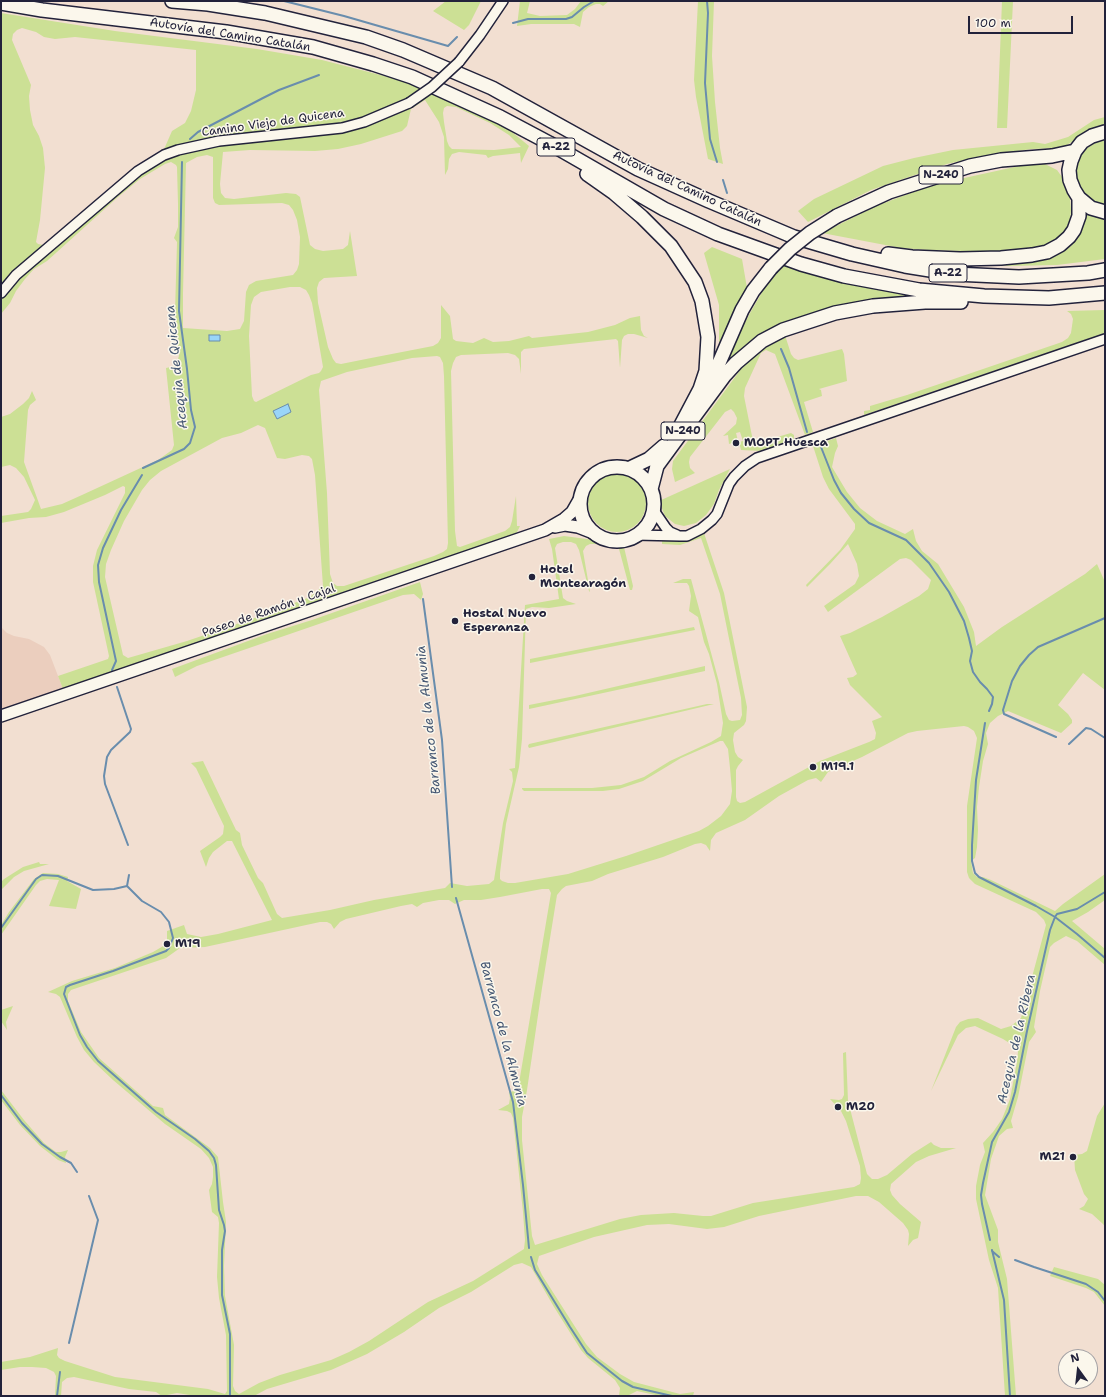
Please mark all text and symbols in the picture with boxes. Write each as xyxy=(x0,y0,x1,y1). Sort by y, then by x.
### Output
scale bar xyxy=(970,8,1075,34)
street label: Autovía del Camino Catalán xyxy=(149,15,311,55)
text: 100 m xyxy=(975,15,1011,31)
street label: Camino Viejo de Quicena xyxy=(201,106,345,140)
road number: A-22 xyxy=(537,138,575,156)
street label: Autovía del Camino Catalán xyxy=(610,148,764,230)
road number: N-240 xyxy=(919,166,963,184)
road number: A-22 xyxy=(929,264,967,282)
water label: Acequia de Quicena xyxy=(163,304,191,430)
road number: N-240 xyxy=(661,422,705,440)
place label: MOPT Huesca xyxy=(744,436,828,450)
marker: MOPT Huesca xyxy=(731,438,741,448)
place label: Hotel Montearagón xyxy=(540,563,626,591)
marker: Hotel Montearagón xyxy=(527,572,537,582)
street label: Paseo de Ramón y Cajal xyxy=(200,581,338,641)
place label: Hostal Nuevo Esperanza xyxy=(463,607,546,635)
marker: Hostal Nuevo Esperanza xyxy=(450,616,460,626)
water label: Barranco de la Almunia xyxy=(413,645,445,795)
place label: M19.1 xyxy=(821,760,854,774)
marker: M19.1 xyxy=(808,762,818,772)
place label: M19 xyxy=(175,937,200,951)
marker: M19 xyxy=(162,939,172,949)
water label: Barranco de la Almunia xyxy=(476,960,530,1108)
water label: Acequia de la Ribera xyxy=(995,973,1039,1105)
place label: M20 xyxy=(846,1100,875,1114)
marker: M20 xyxy=(833,1102,843,1112)
place label: M21 xyxy=(1039,1150,1065,1164)
marker: M21 xyxy=(1068,1152,1078,1162)
north arrow xyxy=(1058,1349,1098,1389)
text: N xyxy=(1069,1350,1081,1366)

